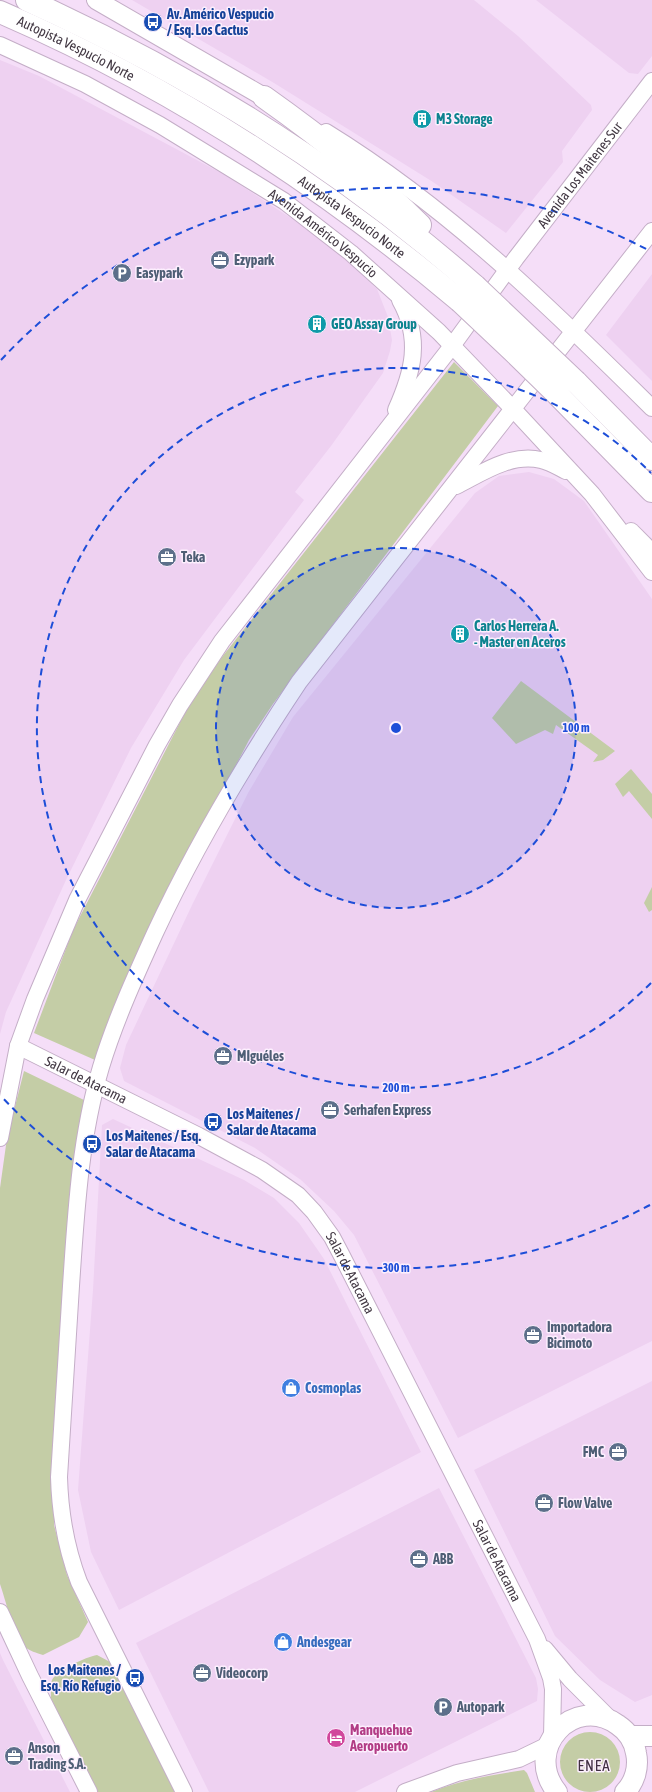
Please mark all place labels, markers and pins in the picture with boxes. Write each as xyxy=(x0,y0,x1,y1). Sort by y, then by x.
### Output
place label: Av. Américo Vespucio / Esq. Los Cactus xyxy=(166,6,274,38)
bus stop icon: Av. Américo Vespucio / Esq. Los Cactus xyxy=(142,11,164,33)
building icon: M3 Storage xyxy=(411,108,433,130)
place label: M3 Storage xyxy=(436,111,493,127)
office icon: Ezypark xyxy=(209,249,231,271)
place label: Ezypark xyxy=(234,252,275,268)
parking icon: Easypark xyxy=(111,262,133,284)
place label: Easypark xyxy=(136,265,183,281)
building icon: GEO Assay Group xyxy=(306,313,328,335)
place label: GEO Assay Group xyxy=(331,316,417,332)
office icon: Teka xyxy=(156,546,178,568)
place label: Teka xyxy=(181,549,206,565)
place label: Carlos Herrera A. - Master en Aceros xyxy=(474,618,566,650)
building icon: Carlos Herrera A. - Master en Aceros xyxy=(449,623,471,645)
centre of rings xyxy=(389,721,403,735)
office icon: MIguéles xyxy=(212,1045,234,1067)
place label: MIguéles xyxy=(237,1048,284,1064)
office icon: Serhafen Express xyxy=(319,1099,341,1121)
place label: Serhafen Express xyxy=(344,1102,431,1118)
place label: Los Maitenes / Salar de Atacama xyxy=(227,1106,317,1138)
bus stop icon: Los Maitenes / Salar de Atacama xyxy=(202,1111,224,1133)
place label: Los Maitenes / Esq. Salar de Atacama xyxy=(106,1128,201,1160)
bus stop icon: Los Maitenes / Esq. Salar de Atacama xyxy=(81,1133,103,1155)
place label: Importadora Bicimoto xyxy=(547,1319,612,1351)
office icon: Importadora Bicimoto xyxy=(522,1324,544,1346)
shop icon: Cosmoplas xyxy=(280,1377,302,1399)
place label: Cosmoplas xyxy=(305,1380,361,1396)
office icon: FMC xyxy=(607,1441,629,1463)
place label: FMC xyxy=(583,1444,605,1460)
office icon: Flow Valve xyxy=(533,1492,555,1514)
place label: Flow Valve xyxy=(558,1495,612,1511)
office icon: ABB xyxy=(408,1548,430,1570)
place label: ABB xyxy=(432,1551,453,1567)
shop icon: Andesgear xyxy=(272,1631,294,1653)
place label: Andesgear xyxy=(296,1634,352,1650)
place label: Los Maitenes / Esq. Río Refugio xyxy=(41,1662,121,1694)
office icon: Videocorp xyxy=(191,1662,213,1684)
place label: Videocorp xyxy=(215,1665,268,1681)
bus stop icon: Los Maitenes / Esq. Río Refugio xyxy=(124,1667,146,1689)
parking icon: Autopark xyxy=(432,1696,454,1718)
place label: Autopark xyxy=(456,1699,505,1715)
place label: Manquehue Aeropuerto xyxy=(349,1722,412,1754)
hotel icon: Manquehue Aeropuerto xyxy=(325,1727,347,1749)
place label: Anson Trading S.A. xyxy=(27,1740,86,1772)
office icon: Anson Trading S.A. xyxy=(3,1745,25,1767)

